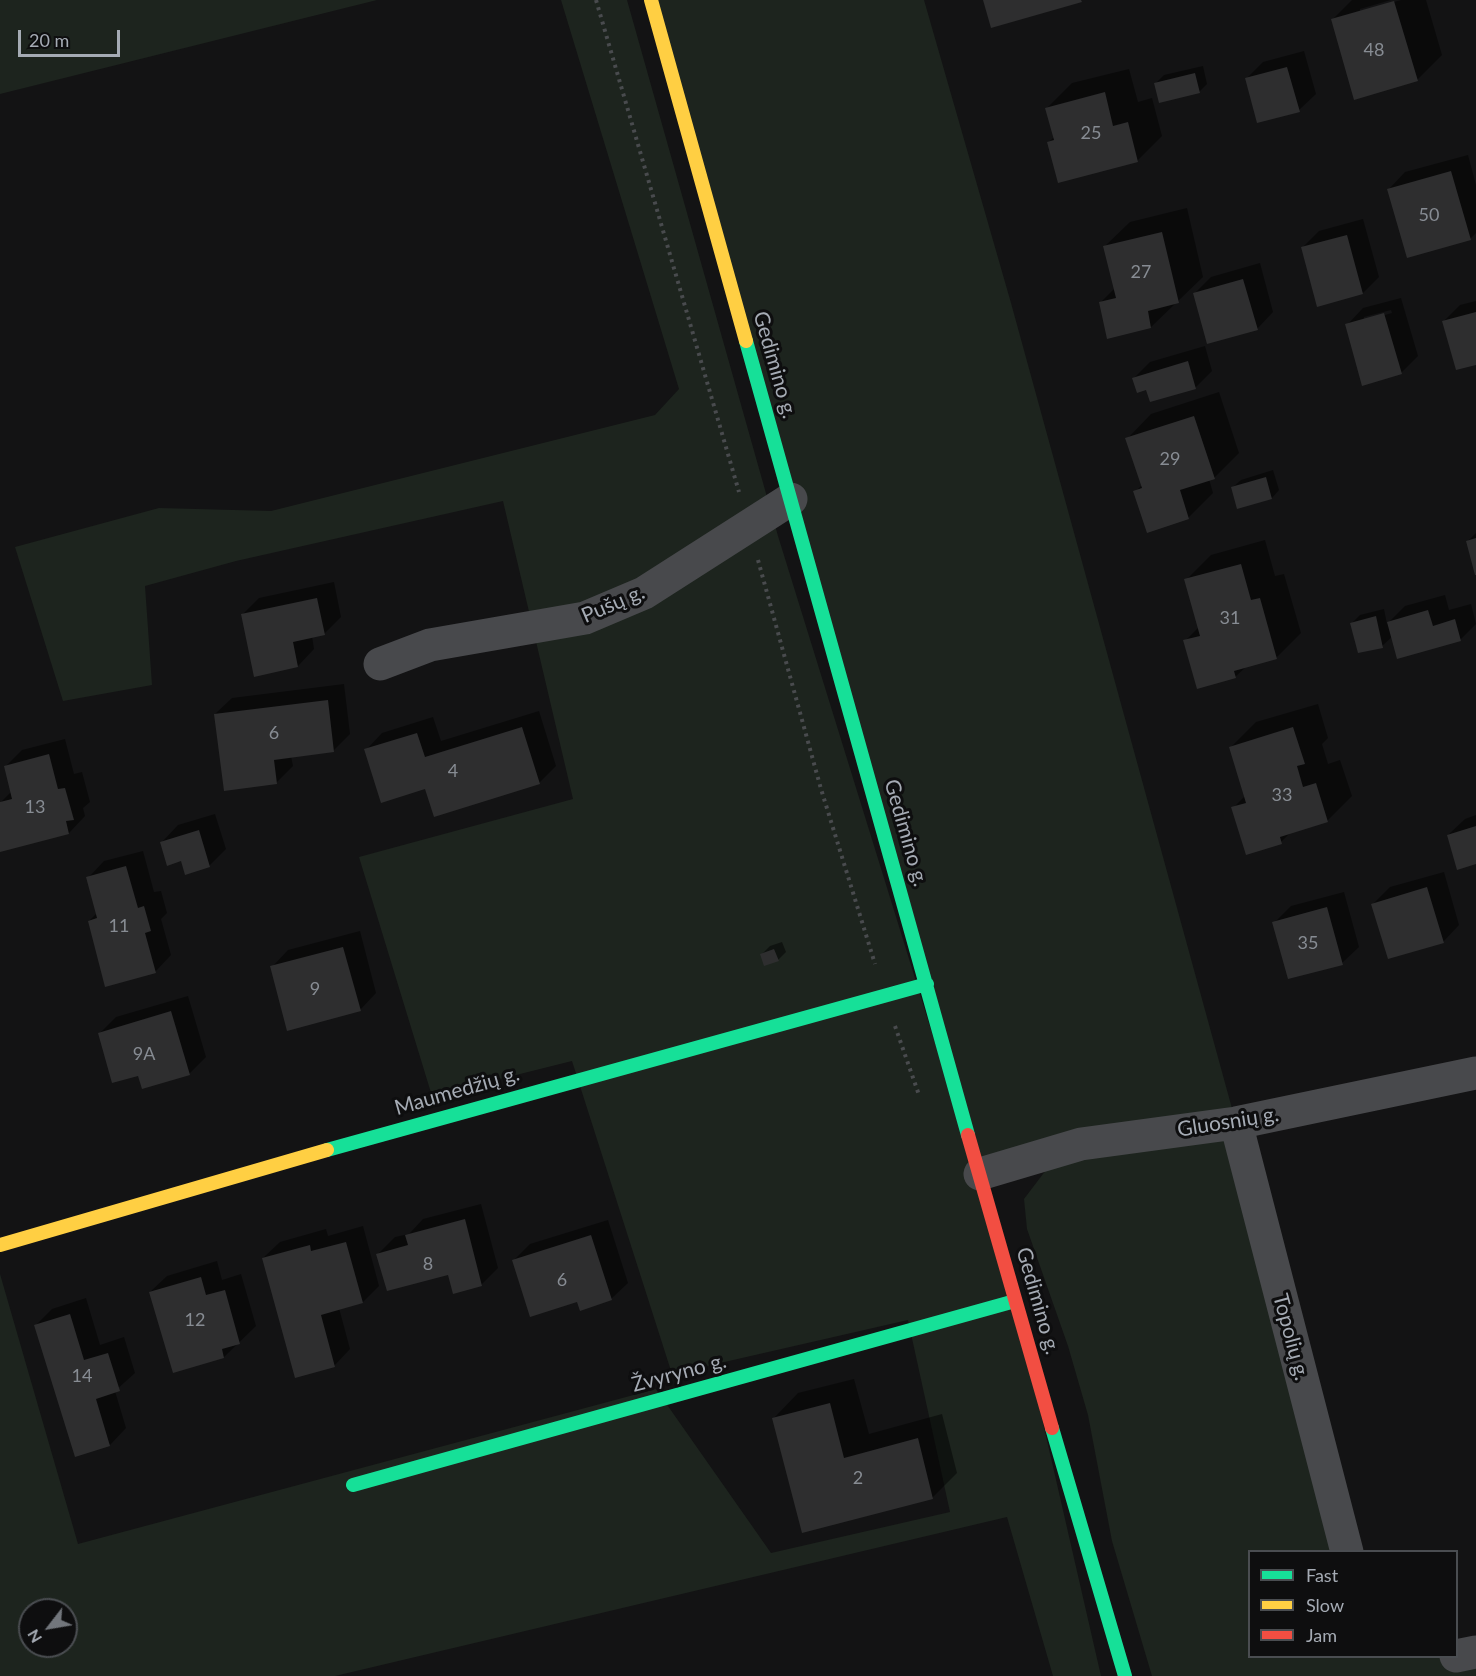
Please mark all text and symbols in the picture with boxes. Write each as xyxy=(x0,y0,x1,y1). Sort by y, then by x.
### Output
scale bar xyxy=(21,18,123,56)
text: 20 m xyxy=(29,29,69,51)
house number: 48 xyxy=(1364,39,1384,61)
house number: 25 xyxy=(1081,122,1101,144)
house number: 50 xyxy=(1419,204,1439,226)
house number: 27 xyxy=(1131,261,1151,283)
street label: Gedimino g. xyxy=(748,309,802,421)
house number: 29 xyxy=(1160,448,1180,470)
street label: Pušų g. xyxy=(578,579,648,629)
house number: 31 xyxy=(1220,607,1240,629)
house number: 6 xyxy=(269,722,279,744)
house number: 4 xyxy=(448,760,458,782)
street label: Gedimino g. xyxy=(879,777,933,889)
house number: 33 xyxy=(1272,784,1292,806)
house number: 13 xyxy=(25,796,45,818)
house number: 11 xyxy=(109,915,129,937)
house number: 35 xyxy=(1298,932,1318,954)
house number: 9 xyxy=(310,978,320,1000)
house number: 9A xyxy=(133,1043,155,1065)
street label: Maumedžių g. xyxy=(392,1061,522,1121)
street label: Gluosnių g. xyxy=(1175,1102,1281,1142)
street label: Gedimino g. xyxy=(1011,1245,1065,1357)
house number: 8 xyxy=(423,1253,433,1275)
house number: 6 xyxy=(557,1269,567,1291)
street label: Topolių g. xyxy=(1267,1291,1315,1383)
house number: 12 xyxy=(185,1309,205,1331)
street label: Žvyryno g. xyxy=(629,1348,729,1398)
house number: 14 xyxy=(72,1365,92,1387)
house number: 2 xyxy=(853,1467,863,1489)
legend xyxy=(1248,1550,1458,1658)
text: Fast xyxy=(1306,1564,1338,1586)
text: Slow xyxy=(1306,1594,1344,1616)
north arrow xyxy=(18,1598,78,1658)
text: Jam xyxy=(1306,1624,1337,1646)
text: N xyxy=(23,1626,45,1647)

